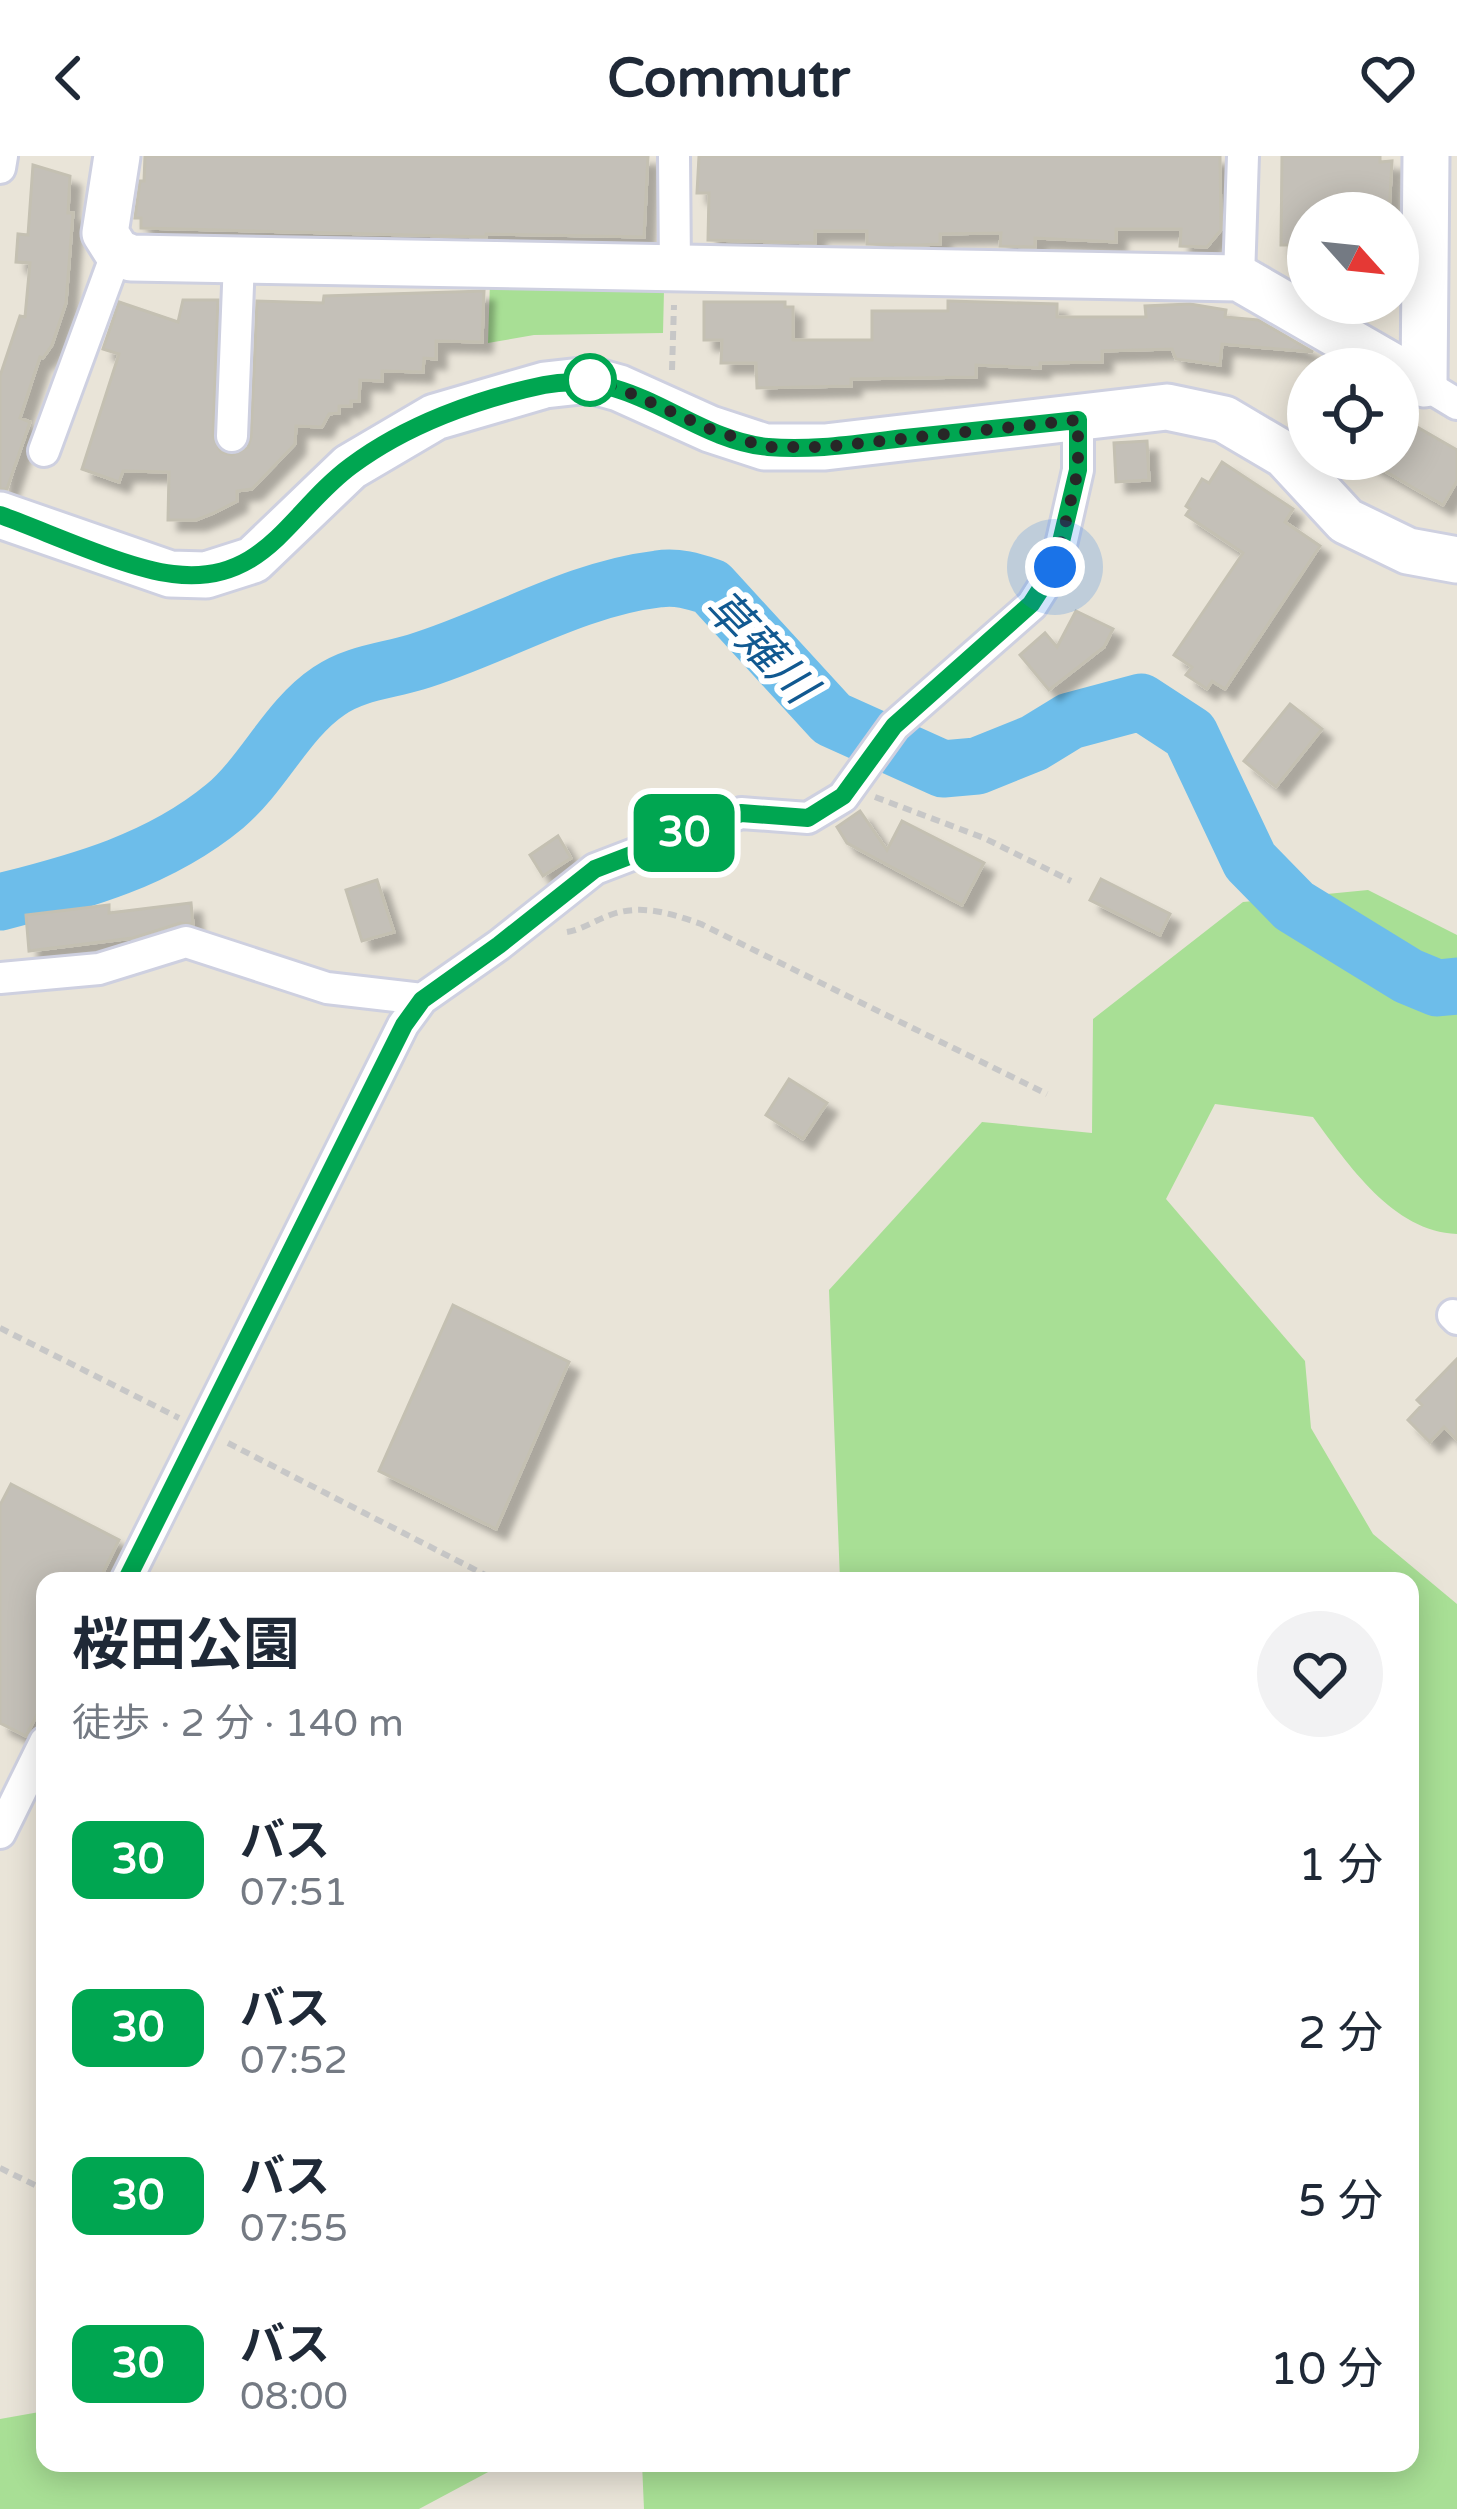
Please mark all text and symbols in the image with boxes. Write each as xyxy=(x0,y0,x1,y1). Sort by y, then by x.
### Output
icon: back xyxy=(36,45,102,111)
icon: heart xyxy=(1355,45,1421,111)
text: Commutr xyxy=(607,46,850,111)
north arrow xyxy=(1287,192,1419,324)
map controls xyxy=(1287,192,1419,480)
button: locate xyxy=(1287,348,1419,480)
unlabelled marker xyxy=(565,355,615,405)
your location xyxy=(1025,537,1085,597)
water label: 草薙川 xyxy=(693,580,829,718)
line badge: 30 xyxy=(630,794,738,872)
text: 30 xyxy=(658,807,710,858)
button: heart xyxy=(1257,1611,1383,1737)
text: 桜田公園 xyxy=(72,1612,300,1680)
text: 徒歩 · 2 分 · 140 m xyxy=(72,1700,404,1747)
text: バス xyxy=(240,1815,330,1869)
text: 30 xyxy=(112,1834,164,1885)
text: 1 分 xyxy=(1298,1839,1383,1893)
text: 07:51 xyxy=(240,1869,348,1916)
text: バス xyxy=(240,1983,330,2037)
text: 30 xyxy=(112,2002,164,2053)
text: 2 分 xyxy=(1298,2007,1383,2061)
text: 07:52 xyxy=(240,2037,348,2084)
text: バス xyxy=(240,2151,330,2205)
text: 30 xyxy=(112,2170,164,2221)
text: 5 分 xyxy=(1298,2175,1383,2229)
text: 07:55 xyxy=(240,2205,348,2252)
text: バス xyxy=(240,2319,330,2373)
text: 30 xyxy=(112,2338,164,2389)
text: 10 分 xyxy=(1270,2343,1383,2397)
text: 08:00 xyxy=(240,2373,348,2420)

